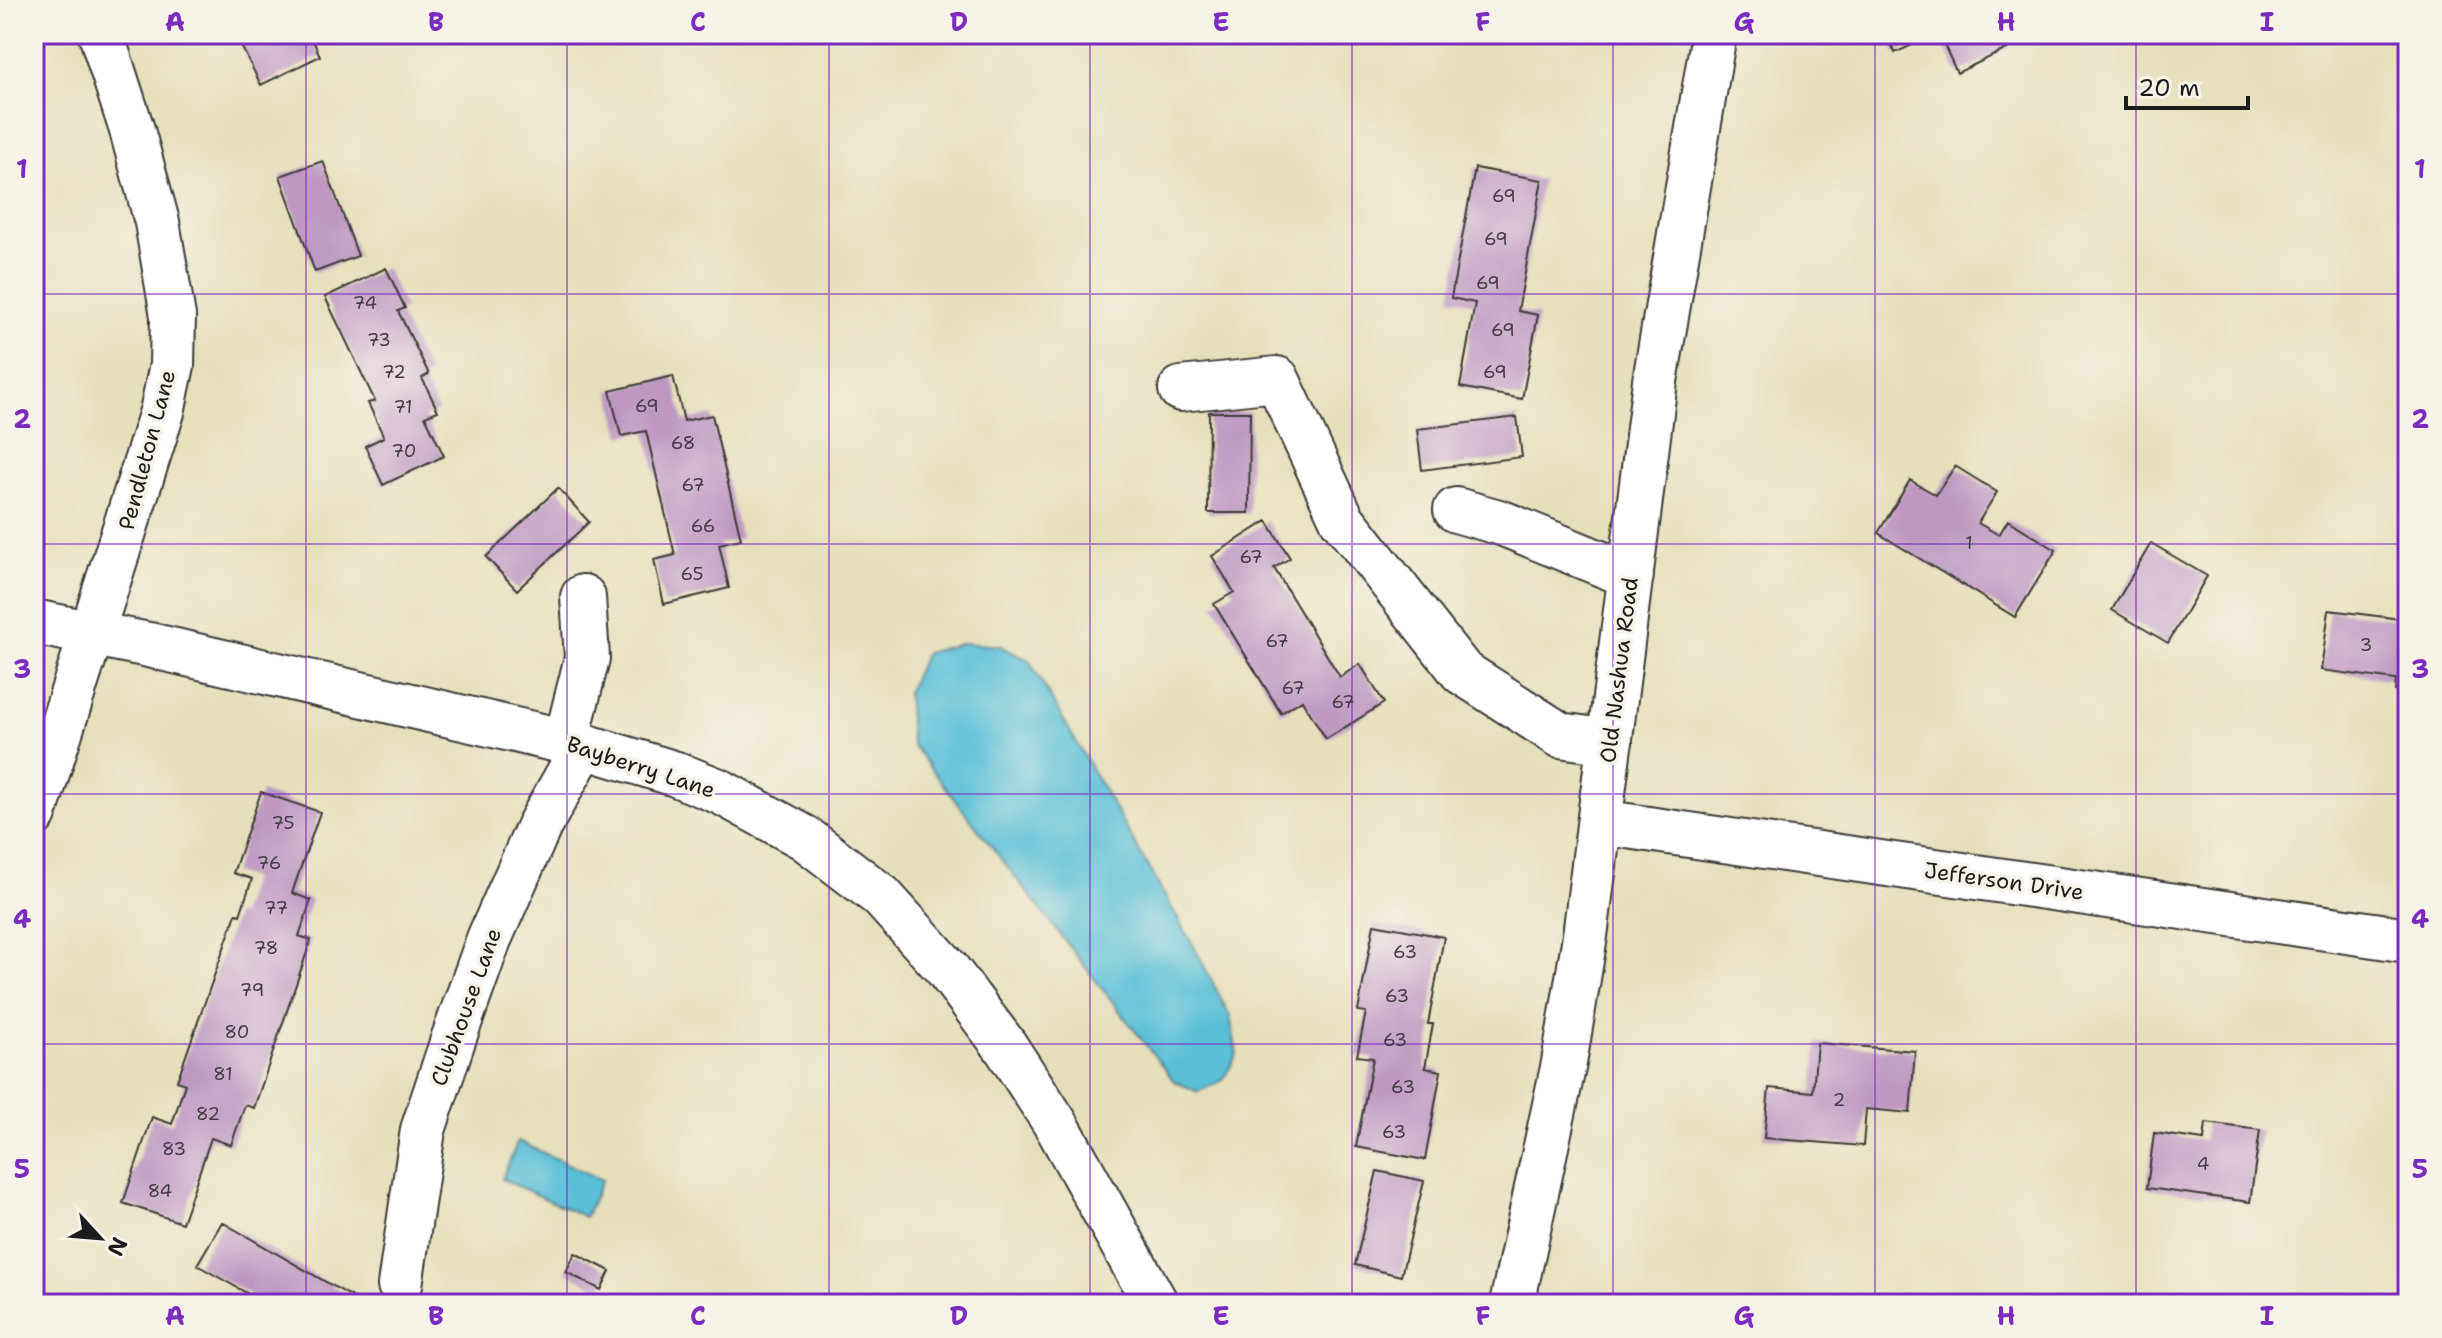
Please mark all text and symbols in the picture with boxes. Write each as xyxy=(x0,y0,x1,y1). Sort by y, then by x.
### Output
text: A xyxy=(165,4,185,39)
text: B xyxy=(428,4,444,39)
text: C xyxy=(690,4,706,39)
text: D xyxy=(950,4,968,39)
text: E xyxy=(1212,4,1230,39)
text: F xyxy=(1475,4,1491,39)
text: G xyxy=(1734,4,1755,39)
text: H xyxy=(1997,4,2015,39)
text: I xyxy=(2260,4,2274,39)
scale bar xyxy=(2126,60,2248,110)
text: 20 m xyxy=(2138,72,2200,104)
text: 1 xyxy=(16,151,28,186)
text: 1 xyxy=(2414,151,2426,186)
house number: 69 xyxy=(1492,184,1516,208)
house number: 69 xyxy=(1484,227,1508,251)
house number: 69 xyxy=(1476,271,1500,295)
house number: 74 xyxy=(353,291,377,315)
house number: 69 xyxy=(1491,318,1515,342)
house number: 73 xyxy=(367,328,391,352)
house number: 72 xyxy=(382,360,406,384)
house number: 69 xyxy=(1483,360,1507,384)
street label: Pendleton Lane xyxy=(112,367,182,533)
house number: 69 xyxy=(635,394,659,418)
house number: 71 xyxy=(393,395,413,419)
text: 2 xyxy=(13,401,31,436)
text: 2 xyxy=(2411,401,2429,436)
house number: 68 xyxy=(671,431,695,455)
house number: 70 xyxy=(392,439,416,463)
house number: 67 xyxy=(681,473,705,497)
house number: 66 xyxy=(691,514,715,538)
house number: 1 xyxy=(1965,531,1973,555)
house number: 67 xyxy=(1239,545,1263,569)
house number: 65 xyxy=(681,562,703,586)
street label: Old Nashua Road xyxy=(1593,575,1645,764)
house number: 67 xyxy=(1265,629,1289,653)
house number: 3 xyxy=(2360,633,2372,657)
text: 3 xyxy=(13,651,31,686)
text: 3 xyxy=(2411,651,2429,686)
house number: 67 xyxy=(1281,676,1305,700)
house number: 67 xyxy=(1331,690,1355,714)
street label: Bayberry Lane xyxy=(563,729,719,805)
house number: 75 xyxy=(272,811,294,835)
house number: 76 xyxy=(257,851,281,875)
street label: Jefferson Drive xyxy=(1922,855,2086,907)
house number: 77 xyxy=(264,896,288,920)
text: 4 xyxy=(13,901,31,936)
text: 4 xyxy=(2411,901,2429,936)
street label: Clubhouse Lane xyxy=(424,924,508,1090)
house number: 78 xyxy=(254,936,278,960)
house number: 63 xyxy=(1393,940,1417,964)
house number: 79 xyxy=(240,978,264,1002)
house number: 63 xyxy=(1385,984,1409,1008)
house number: 80 xyxy=(225,1020,249,1044)
house number: 63 xyxy=(1383,1028,1407,1052)
house number: 81 xyxy=(213,1062,233,1086)
house number: 63 xyxy=(1391,1075,1415,1099)
house number: 2 xyxy=(1833,1088,1845,1112)
house number: 82 xyxy=(196,1102,220,1126)
house number: 63 xyxy=(1382,1120,1406,1144)
house number: 83 xyxy=(162,1137,186,1161)
text: 5 xyxy=(14,1151,30,1186)
text: 5 xyxy=(2412,1151,2428,1186)
house number: 4 xyxy=(2197,1152,2209,1176)
house number: 84 xyxy=(148,1179,172,1203)
north arrow xyxy=(60,1198,140,1278)
text: N xyxy=(101,1232,134,1261)
text: A xyxy=(165,1298,185,1333)
text: B xyxy=(428,1298,444,1333)
text: C xyxy=(690,1298,706,1333)
text: D xyxy=(950,1298,968,1333)
text: E xyxy=(1212,1298,1230,1333)
text: F xyxy=(1475,1298,1491,1333)
text: G xyxy=(1734,1298,1755,1333)
text: H xyxy=(1997,1298,2015,1333)
text: I xyxy=(2260,1298,2274,1333)

